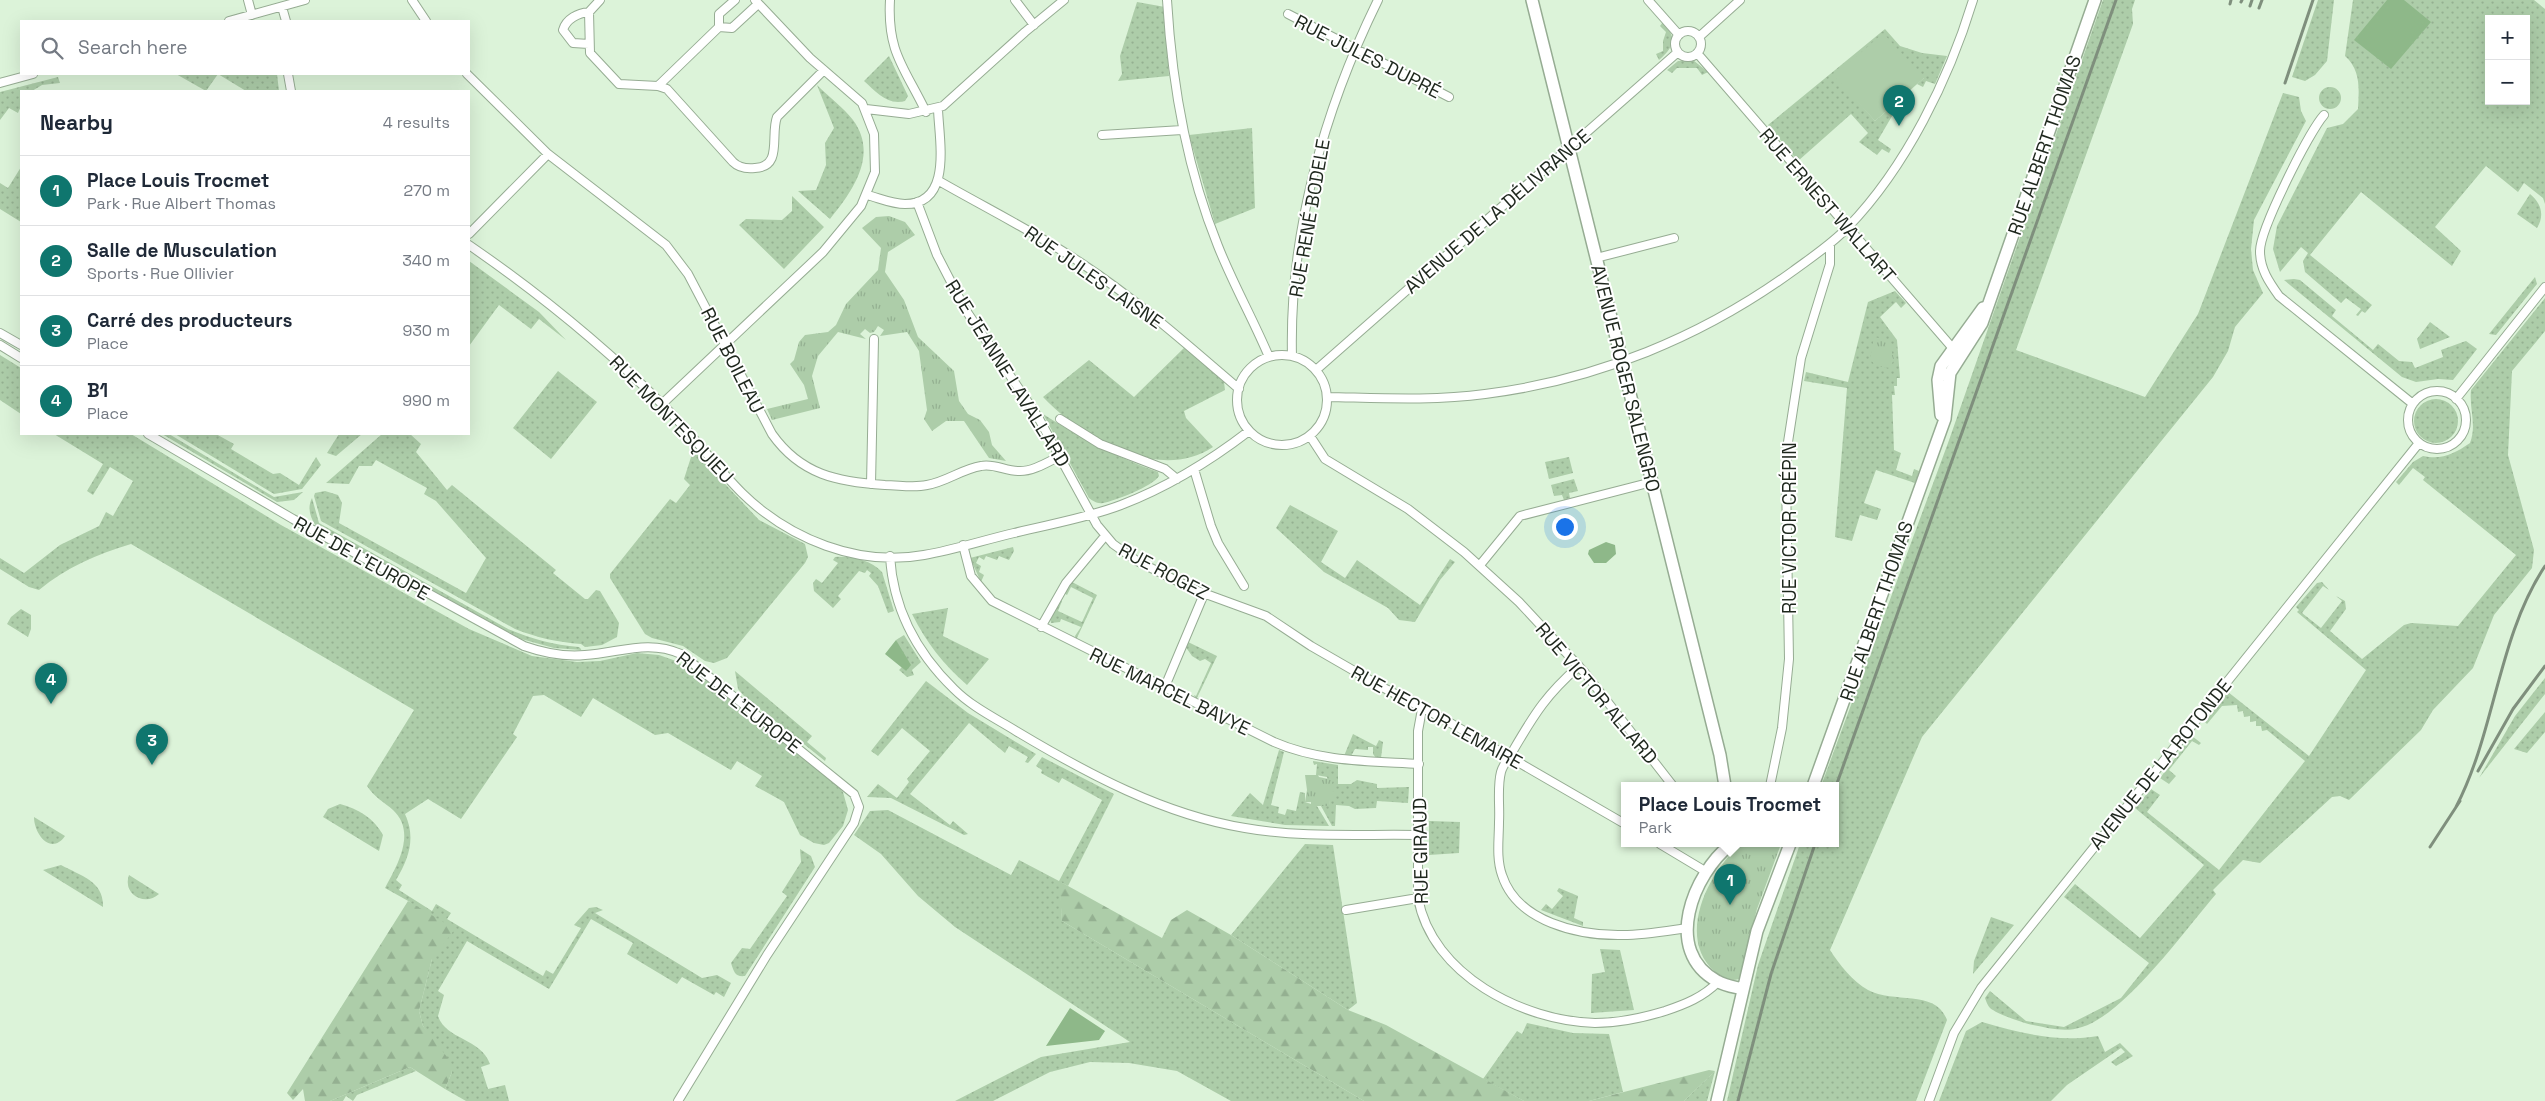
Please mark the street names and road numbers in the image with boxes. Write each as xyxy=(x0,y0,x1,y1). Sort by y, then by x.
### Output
street label: RUE JULES DUPRÉ xyxy=(1290,9,1445,104)
street label: RUE ALBERT THOMAS xyxy=(2002,52,2087,238)
street label: RUE ERNEST WALLART xyxy=(1754,123,1902,288)
street label: AVENUE DE LA DÉLIVRANCE xyxy=(1399,124,1596,299)
street label: RUE RENÉ BODELE xyxy=(1283,137,1336,299)
street label: RUE JULES LAISNE xyxy=(1019,220,1168,335)
street label: AVENUE ROGER SALENGRO xyxy=(1585,262,1666,494)
street label: RUE JEANNE LAVALLARD xyxy=(940,275,1076,472)
street label: RUE BOILEAU xyxy=(695,303,770,417)
street label: RUE MONTESQUIEU xyxy=(604,350,739,489)
street label: RUE VICTOR CRÉPIN xyxy=(1777,442,1802,614)
street label: RUE DE L'EUROPE xyxy=(289,511,434,606)
street label: RUE ALBERT THOMAS xyxy=(1834,518,1919,704)
street label: RUE ROGEZ xyxy=(1114,537,1213,606)
street label: RUE VICTOR ALLARD xyxy=(1530,617,1663,769)
street label: RUE MARCEL BAVYE xyxy=(1085,642,1254,741)
street label: RUE DE L'EUROPE xyxy=(671,646,806,759)
street label: RUE HECTOR LEMAIRE xyxy=(1347,660,1527,775)
street label: AVENUE DE LA ROTONDE xyxy=(2084,674,2237,855)
street label: RUE GIRAUD xyxy=(1407,798,1434,904)

